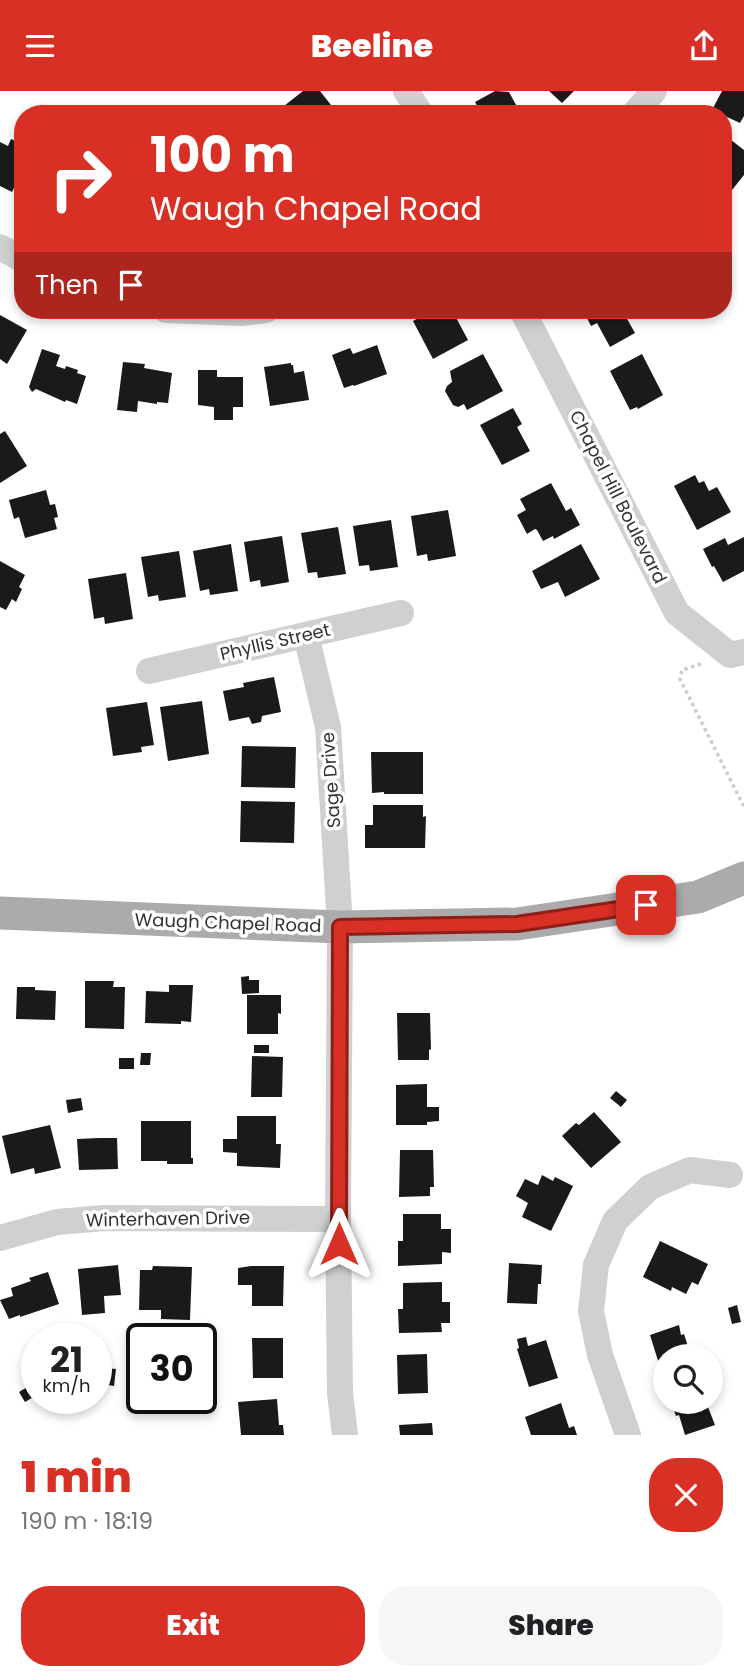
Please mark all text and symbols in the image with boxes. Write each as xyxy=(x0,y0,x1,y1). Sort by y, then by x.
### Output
text: Beeline xyxy=(311,23,433,68)
icon: menu xyxy=(21,27,59,65)
icon: share xyxy=(685,27,723,65)
text: 100 m xyxy=(150,121,295,189)
icon: right xyxy=(35,133,126,224)
text: Waugh Chapel Road xyxy=(150,186,482,231)
icon: arrive xyxy=(112,266,150,304)
text: Then xyxy=(35,267,98,303)
street label: Chapel Hill Boulevard xyxy=(564,406,673,588)
street label: Phyllis Street xyxy=(217,617,332,666)
street label: Sage Drive xyxy=(315,731,346,829)
pin xyxy=(616,875,676,935)
icon: arrive xyxy=(627,886,665,924)
street label: Waugh Chapel Road xyxy=(134,907,322,938)
street label: Winterhaven Drive xyxy=(86,1205,250,1232)
position arrow xyxy=(302,1207,376,1281)
speed limit sign: 30 xyxy=(126,1323,217,1414)
text: 21 xyxy=(50,1335,83,1384)
map controls xyxy=(653,1344,723,1414)
button: search xyxy=(653,1344,723,1414)
text: km/h xyxy=(43,1373,90,1398)
text: 1 min xyxy=(21,1448,132,1507)
button: close xyxy=(649,1458,723,1532)
text: 190 m · 18:19 xyxy=(21,1505,153,1537)
button: Exit xyxy=(21,1586,365,1666)
button: Share xyxy=(379,1586,723,1666)

